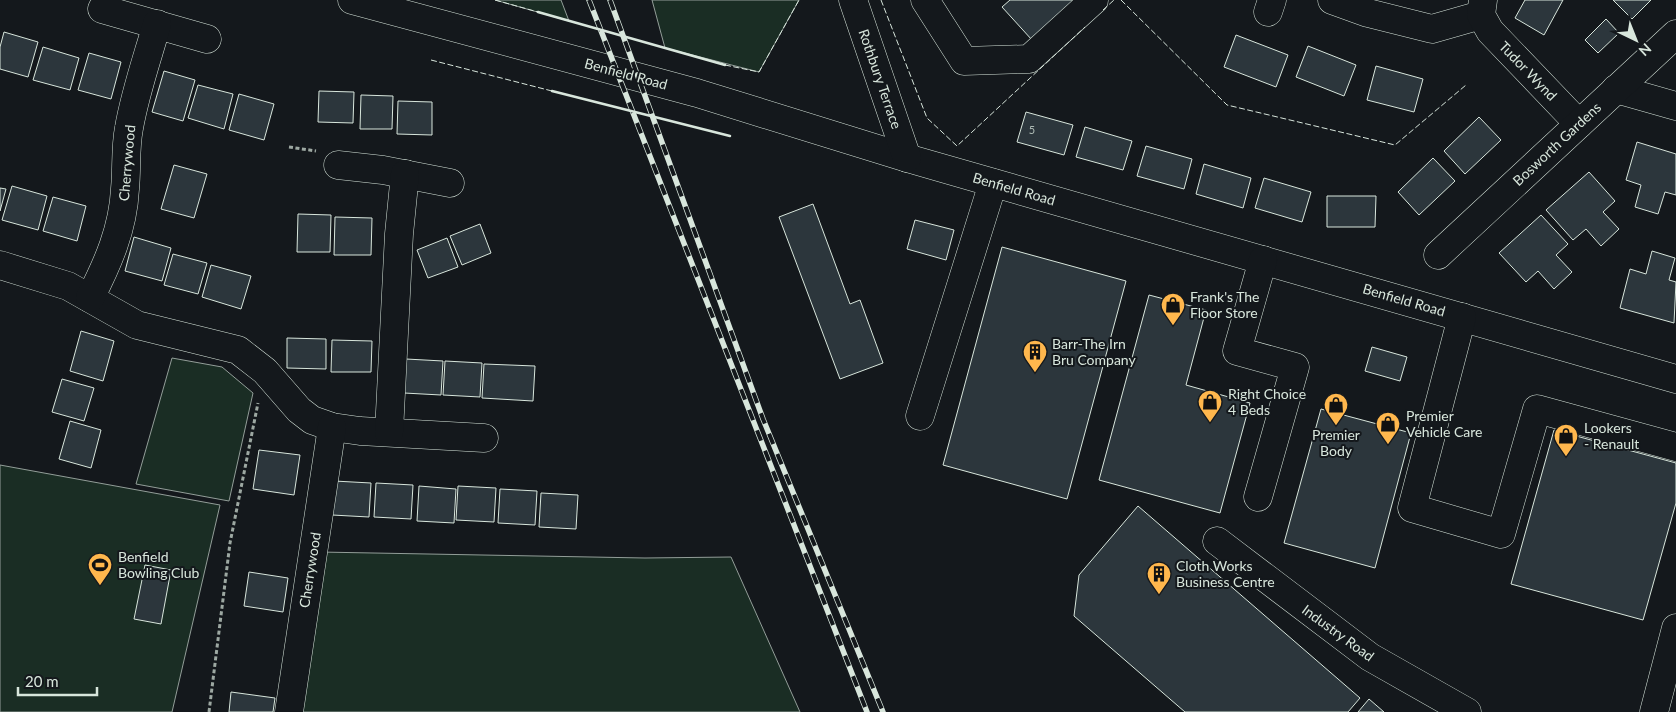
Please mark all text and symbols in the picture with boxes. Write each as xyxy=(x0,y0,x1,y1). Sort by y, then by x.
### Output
north arrow xyxy=(1611,15,1661,65)
street label: Rothbury Terrace xyxy=(855,27,906,131)
street label: Tudor Wynd xyxy=(1496,38,1561,104)
text: N xyxy=(1635,40,1655,60)
street label: Benfield Road xyxy=(583,54,669,93)
street label: Bosworth Gardens xyxy=(1509,98,1604,189)
house number: 5 xyxy=(1029,123,1035,136)
street label: Cherrywood xyxy=(115,124,138,202)
street label: Benfield Road xyxy=(971,169,1057,208)
street label: Benfield Road xyxy=(1361,280,1447,319)
place label: Frank's The Floor Store xyxy=(1190,288,1260,321)
shop icon: Frank's The Floor Store xyxy=(1160,292,1186,326)
place label: Barr-The Irn Bru Company xyxy=(1052,335,1136,368)
building icon: Barr-The Irn Bru Company xyxy=(1022,339,1048,373)
place label: Right Choice 4 Beds xyxy=(1228,385,1306,418)
shop icon: Right Choice 4 Beds xyxy=(1197,389,1223,423)
shop icon: Premier Body xyxy=(1323,392,1349,426)
place label: Premier Vehicle Care xyxy=(1406,407,1482,440)
shop icon: Premier Vehicle Care xyxy=(1375,411,1401,445)
place label: Lookers - Renault xyxy=(1584,419,1639,452)
shop icon: Lookers - Renault xyxy=(1553,423,1579,457)
place label: Premier Body xyxy=(1312,426,1360,459)
street label: Cherrywood xyxy=(295,531,324,609)
place label: Benfield Bowling Club xyxy=(118,548,200,581)
sports icon: Benfield Bowling Club xyxy=(87,552,113,586)
place label: Cloth Works Business Centre xyxy=(1176,557,1275,590)
building icon: Cloth Works Business Centre xyxy=(1146,561,1172,595)
street label: Industry Road xyxy=(1299,601,1378,664)
scale bar xyxy=(18,664,96,696)
text: 20 m xyxy=(25,672,59,690)

